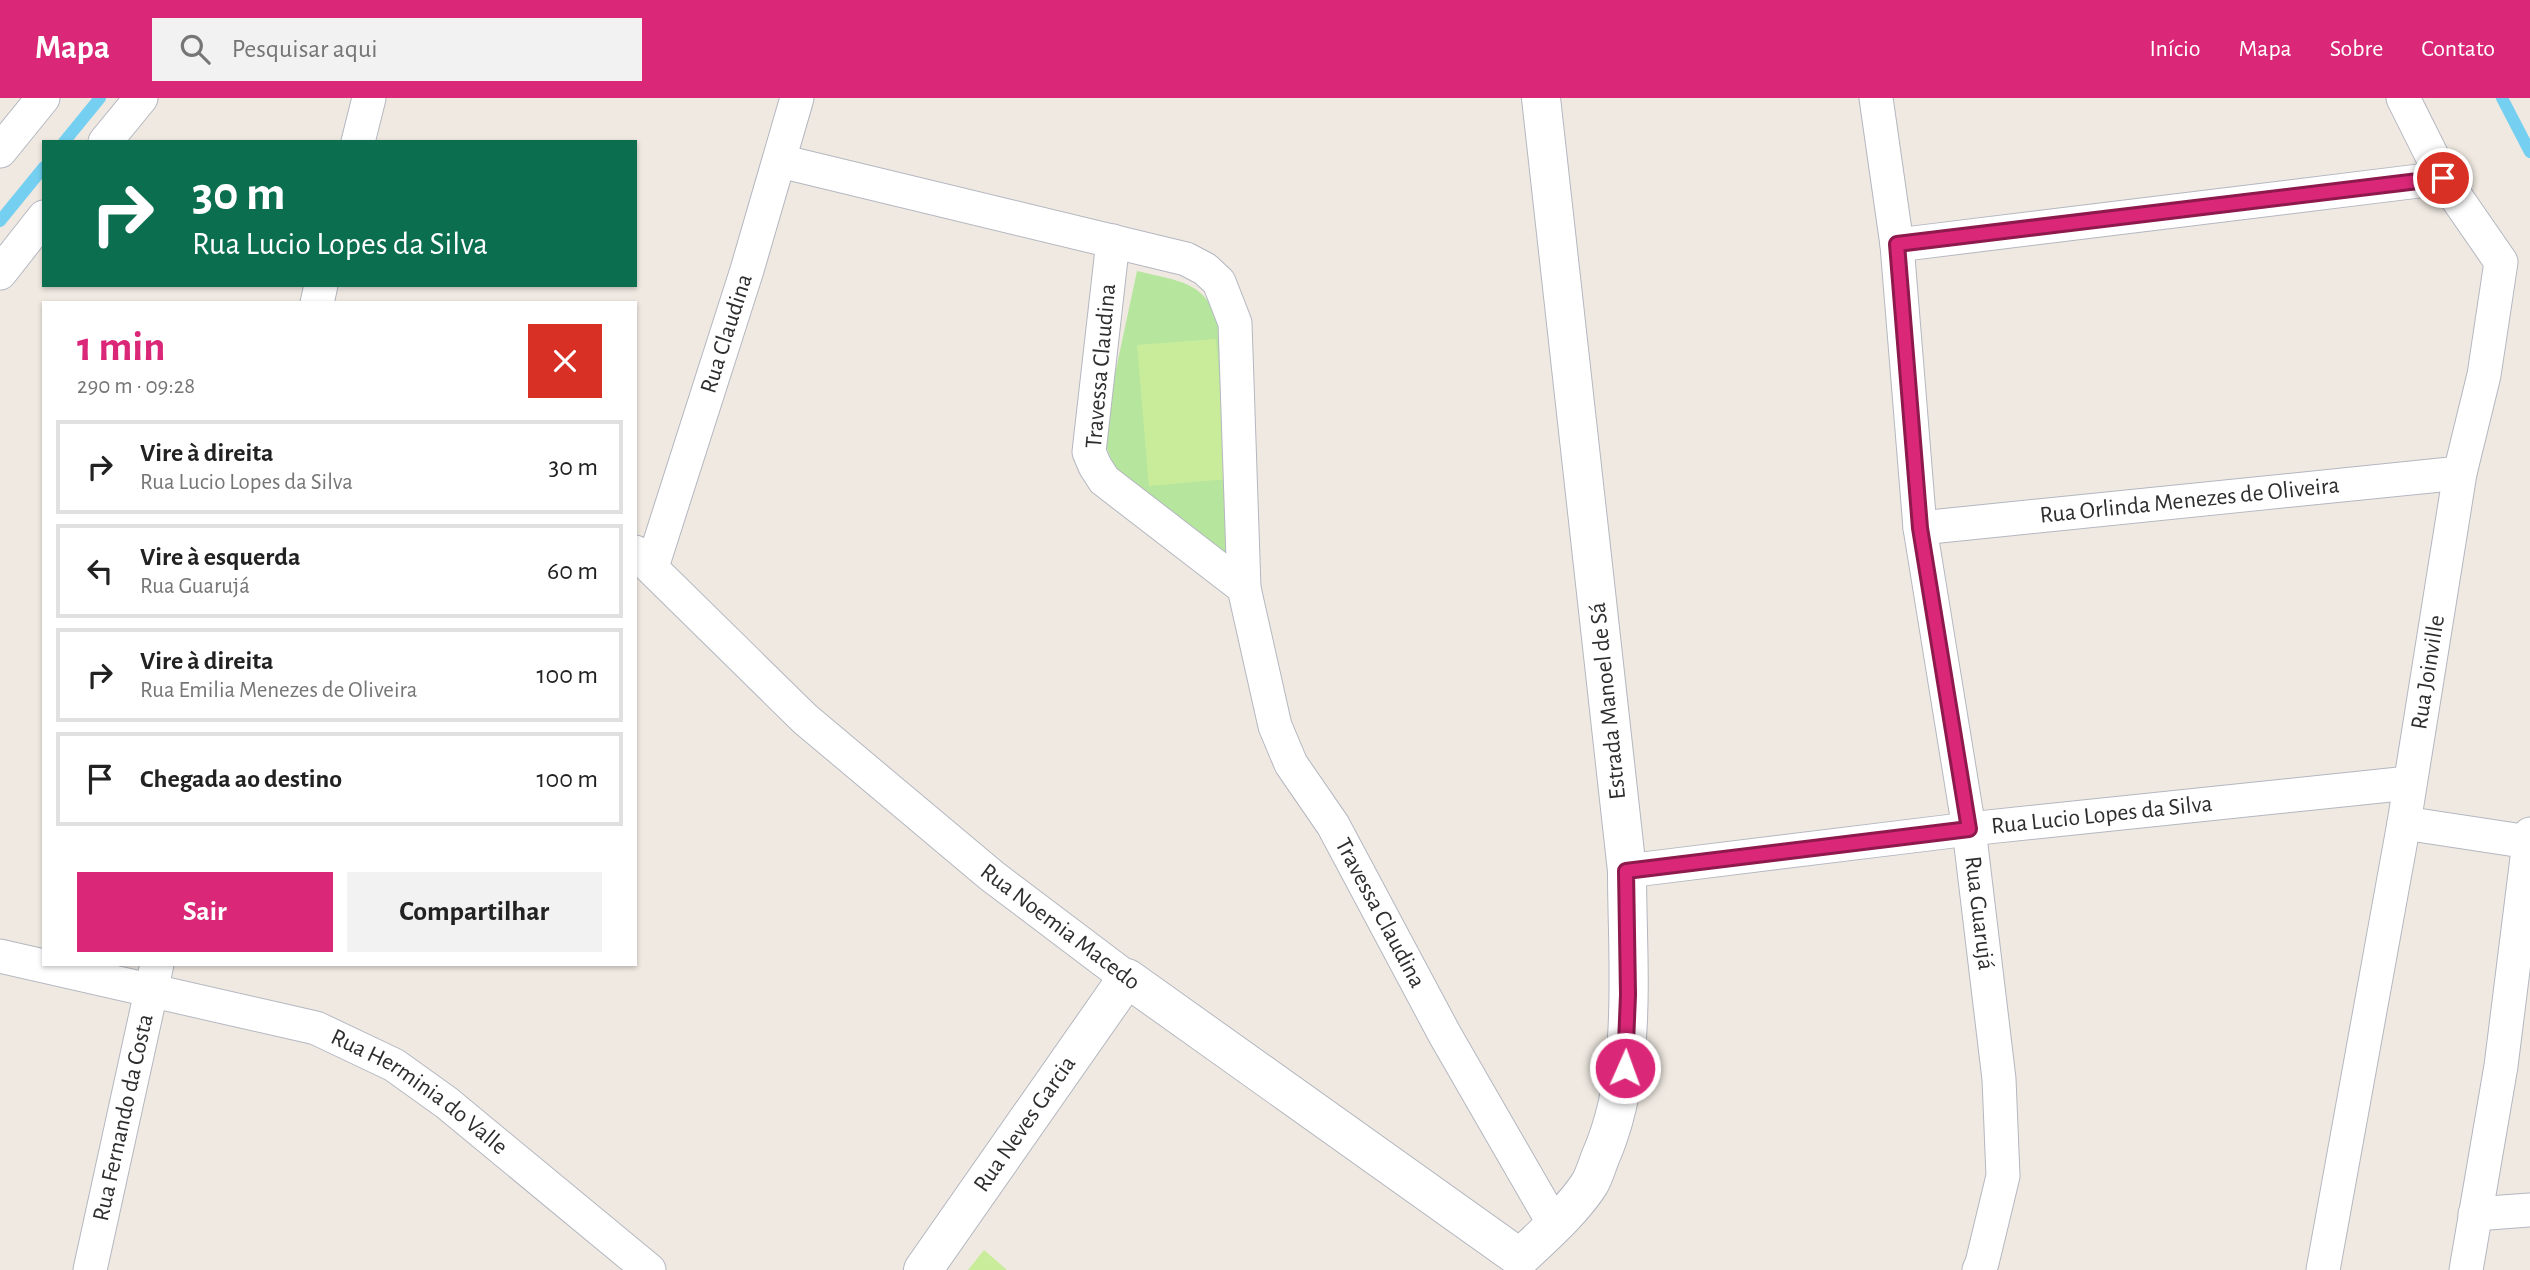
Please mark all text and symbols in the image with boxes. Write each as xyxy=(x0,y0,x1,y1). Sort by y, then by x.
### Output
search box xyxy=(152,18,642,81)
icon: search xyxy=(176,30,214,68)
text: Mapa xyxy=(35,32,110,65)
text: Pesquisar aqui xyxy=(232,36,378,62)
text: Início xyxy=(2149,37,2201,61)
text: Mapa xyxy=(2239,37,2292,61)
text: Sobre xyxy=(2330,37,2383,61)
text: Contato xyxy=(2421,37,2495,61)
pin xyxy=(2413,148,2473,208)
icon: arrive xyxy=(2424,159,2462,197)
icon: right xyxy=(77,168,168,259)
text: 30 m xyxy=(192,170,286,219)
text: Rua Lucio Lopes da Silva xyxy=(192,228,488,260)
street label: Rua Claudina xyxy=(696,271,757,396)
street label: Travessa Claudina xyxy=(1082,282,1120,450)
button: close xyxy=(528,324,602,398)
text: 1 min xyxy=(77,326,166,368)
text: 290 m · 09:28 xyxy=(77,375,195,398)
text: Vire à direita xyxy=(140,440,274,466)
icon: right xyxy=(81,448,119,486)
text: 30 m xyxy=(548,454,598,480)
text: Rua Lucio Lopes da Silva xyxy=(140,471,353,494)
street label: Rua Orlinda Menezes de Oliveira xyxy=(2039,473,2341,528)
text: Vire à esquerda xyxy=(140,544,301,570)
icon: left xyxy=(81,552,119,590)
text: 60 m xyxy=(547,558,598,584)
text: Rua Guarujá xyxy=(140,575,250,598)
street label: Estrada Manoel de Sá xyxy=(1586,601,1630,801)
street label: Rua Joinville xyxy=(2407,613,2449,731)
text: Vire à direita xyxy=(140,648,274,674)
icon: right xyxy=(81,656,119,694)
text: 100 m xyxy=(537,662,598,688)
text: Rua Emilia Menezes de Oliveira xyxy=(140,679,417,702)
icon: arrive xyxy=(81,760,119,798)
text: Chegada ao destino xyxy=(140,766,342,792)
text: 100 m xyxy=(537,766,598,792)
street label: Rua Lucio Lopes da Silva xyxy=(1990,792,2213,839)
street label: Travessa Claudina xyxy=(1330,834,1430,992)
street label: Rua Guarujá xyxy=(1960,855,1998,971)
street label: Rua Noemia Macedo xyxy=(976,859,1144,995)
button: Sair xyxy=(77,872,333,952)
button: Compartilhar xyxy=(347,872,602,952)
street label: Rua Fernando da Costa xyxy=(89,1012,158,1223)
street label: Rua Herminia do Valle xyxy=(327,1025,512,1160)
position arrow xyxy=(1588,1031,1662,1105)
street label: Rua Neves Garcia xyxy=(969,1052,1081,1196)

